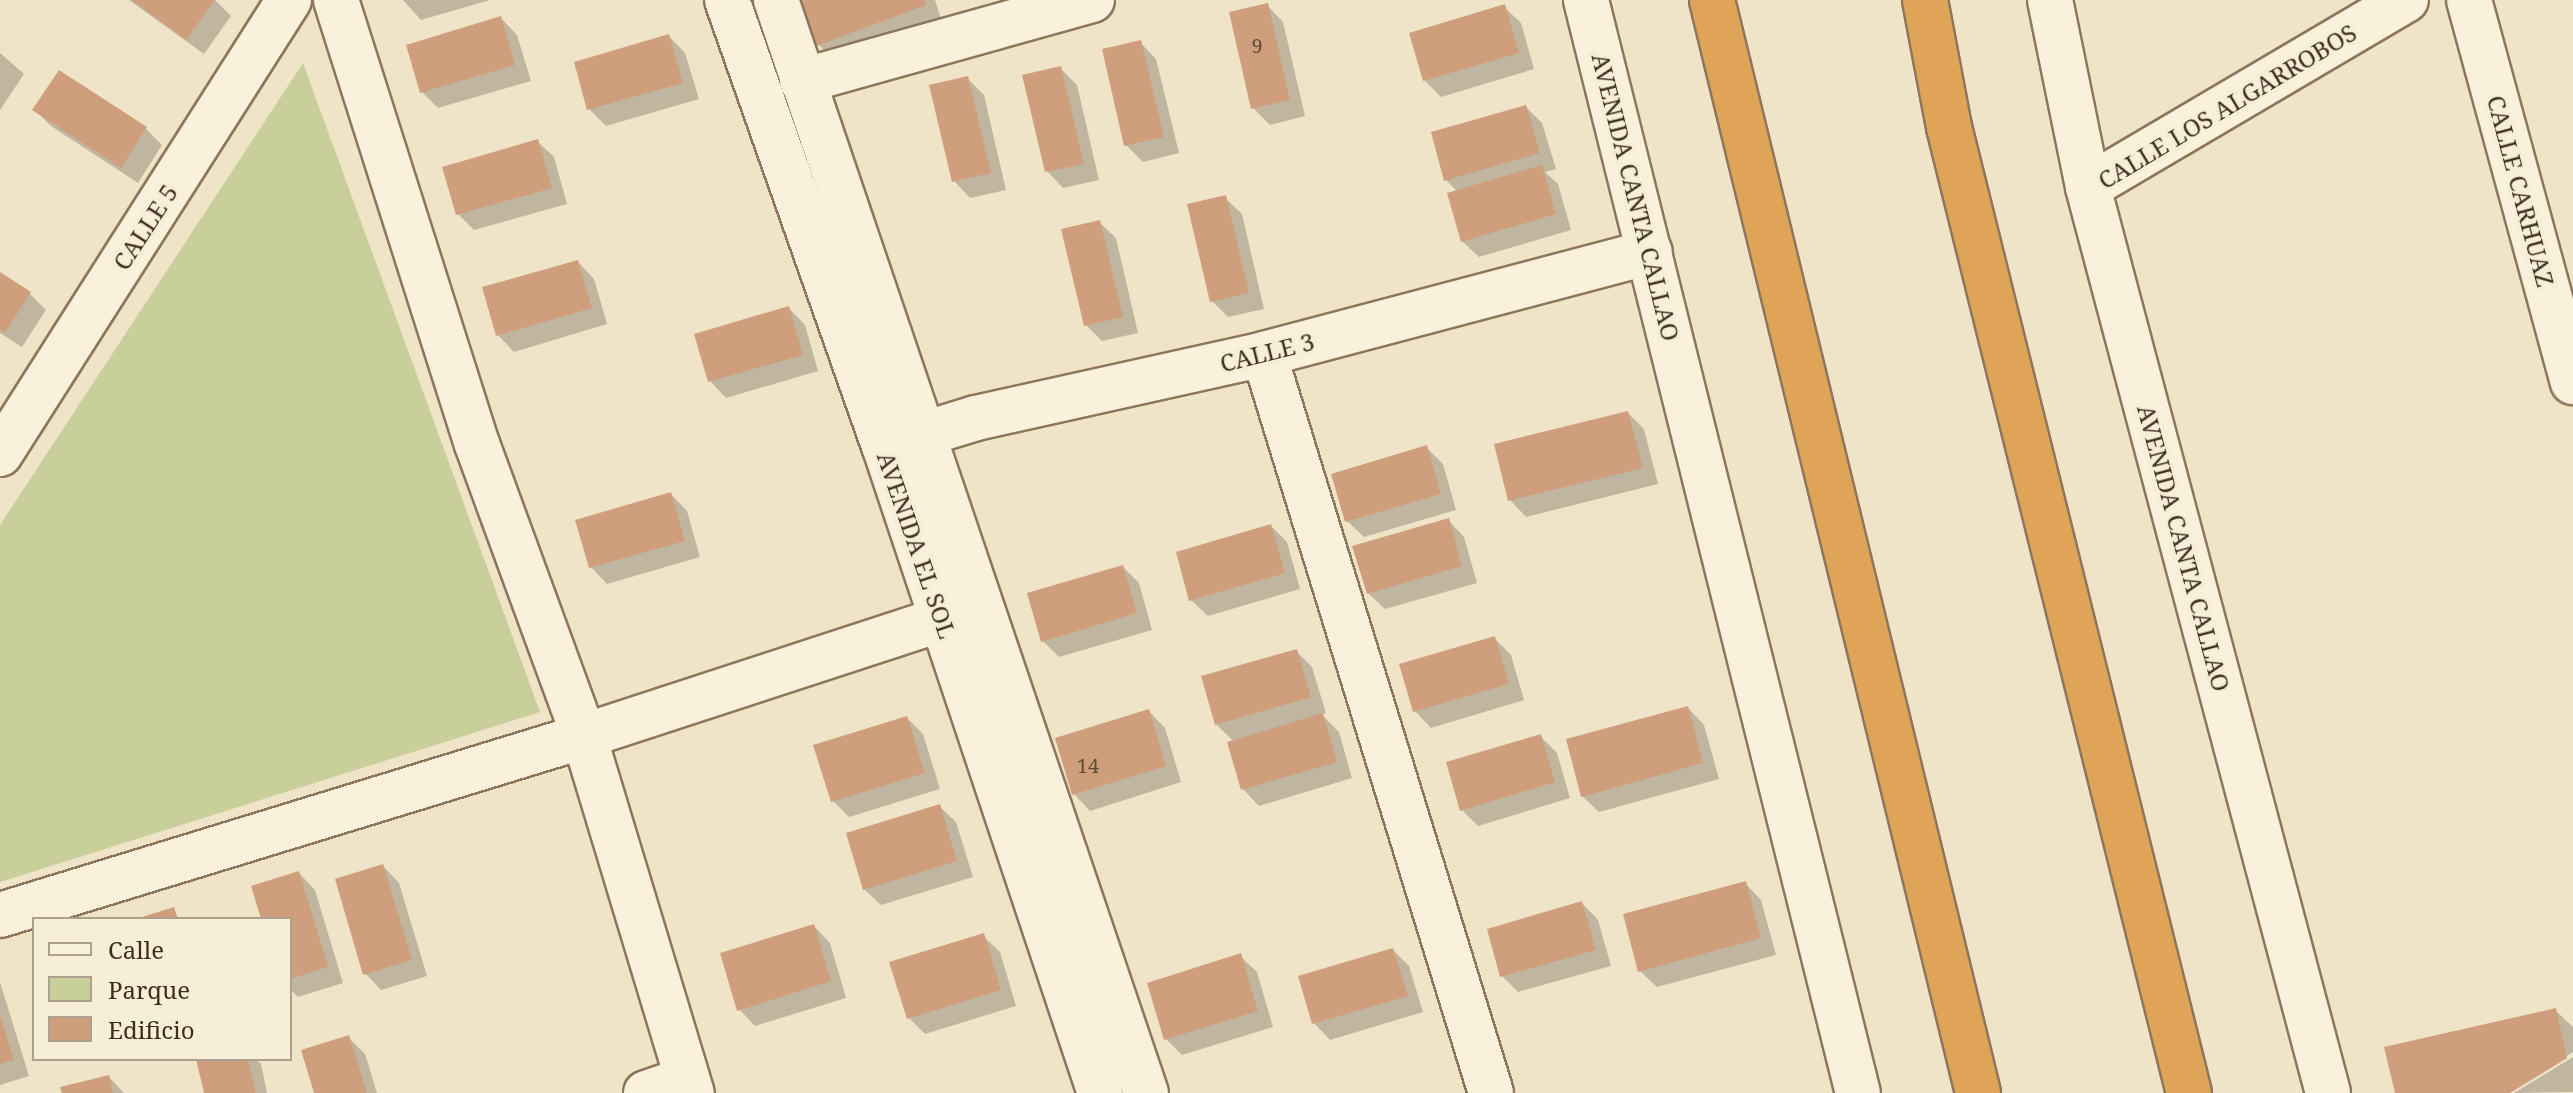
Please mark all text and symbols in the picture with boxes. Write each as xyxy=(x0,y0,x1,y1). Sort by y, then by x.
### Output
street label: CALLE LOS ALGARROBOS xyxy=(2093,17,2361,195)
house number: 9 xyxy=(1251,33,1263,57)
street label: AVENIDA CANTA CALLAO xyxy=(1586,50,1686,344)
street label: CALLE CARHUAZ xyxy=(2482,92,2560,290)
street label: CALLE 5 xyxy=(107,179,183,275)
street label: CALLE 3 xyxy=(1217,326,1317,378)
street label: AVENIDA CANTA CALLAO xyxy=(2132,402,2236,694)
street label: AVENIDA EL SOL xyxy=(872,448,962,642)
house number: 14 xyxy=(1077,753,1099,777)
legend xyxy=(32,917,292,1061)
text: Calle xyxy=(108,933,164,966)
text: Parque xyxy=(108,973,190,1006)
text: Edificio xyxy=(108,1013,195,1046)

